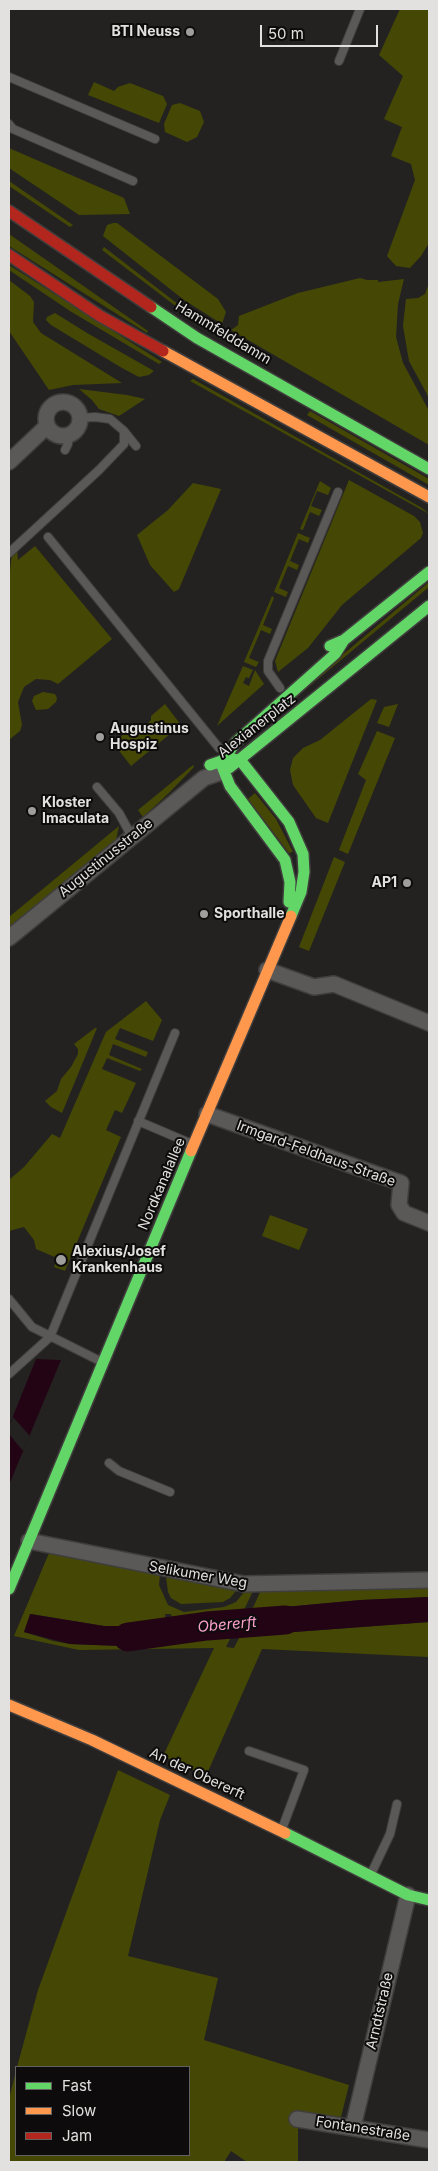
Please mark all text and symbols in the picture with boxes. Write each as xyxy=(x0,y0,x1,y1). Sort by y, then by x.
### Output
scale bar xyxy=(263,15,380,47)
place label: BTI Neuss xyxy=(112,24,180,40)
text: 50 m xyxy=(268,24,304,43)
marker: BTI Neuss xyxy=(184,26,196,38)
street label: Hammfelddamm xyxy=(172,298,274,368)
street label: Alexianerplatz xyxy=(215,690,299,762)
place label: Augustinus Hospiz xyxy=(110,721,189,754)
marker: Augustinus Hospiz xyxy=(94,731,106,743)
place label: Kloster Imaculata xyxy=(42,795,109,828)
marker: Kloster Imaculata xyxy=(26,805,38,817)
street label: Augustinusstraße xyxy=(56,815,156,901)
place label: AP1 xyxy=(371,875,397,891)
marker: AP1 xyxy=(401,877,413,889)
place label: Sporthalle xyxy=(214,906,284,922)
marker: Sporthalle xyxy=(198,908,210,920)
street label: Irmgard-Feldhaus-Straße xyxy=(234,1117,398,1191)
street label: Nordkanalallee xyxy=(135,1135,189,1233)
place label: Alexius/Josef Krankenhaus xyxy=(72,1244,166,1276)
marker: Alexius/Josef Krankenhaus xyxy=(54,1253,68,1267)
street label: Selikumer Weg xyxy=(148,1558,248,1592)
water label: Obererft xyxy=(197,1613,257,1637)
street label: An der Obererft xyxy=(147,1745,247,1803)
street label: Arndtstraße xyxy=(363,1971,397,2051)
legend xyxy=(15,2066,190,2156)
text: Fast xyxy=(62,2076,92,2095)
text: Slow xyxy=(62,2101,96,2120)
street label: Fontanestraße xyxy=(315,2113,411,2145)
text: Jam xyxy=(62,2126,92,2145)

